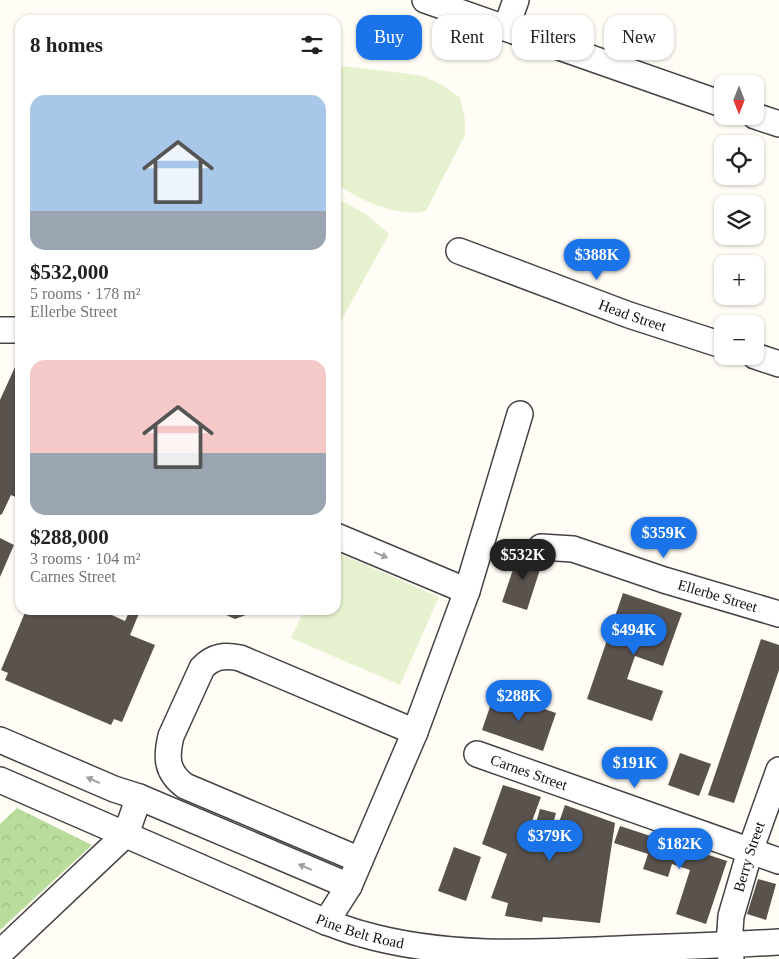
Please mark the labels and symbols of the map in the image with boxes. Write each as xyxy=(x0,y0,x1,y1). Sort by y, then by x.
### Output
north arrow xyxy=(714,75,764,125)
pin: $388K xyxy=(562,238,632,281)
street label: Head Street xyxy=(596,296,669,335)
pin: $359K xyxy=(629,516,699,559)
pin: $532K xyxy=(488,538,558,581)
one-way arrow xyxy=(374,551,389,559)
street label: Ellerbe Street xyxy=(676,577,760,615)
pin: $494K xyxy=(599,614,669,656)
pin: $288K xyxy=(484,680,554,722)
pin: $191K xyxy=(600,746,670,789)
street label: Carnes Street xyxy=(488,751,570,794)
one-way arrow xyxy=(86,776,100,784)
street label: Berry Street xyxy=(730,819,768,894)
pin: $379K xyxy=(515,820,585,862)
pin: $182K xyxy=(645,828,715,870)
one-way arrow xyxy=(297,863,312,870)
street label: Pine Belt Road xyxy=(314,911,406,952)

